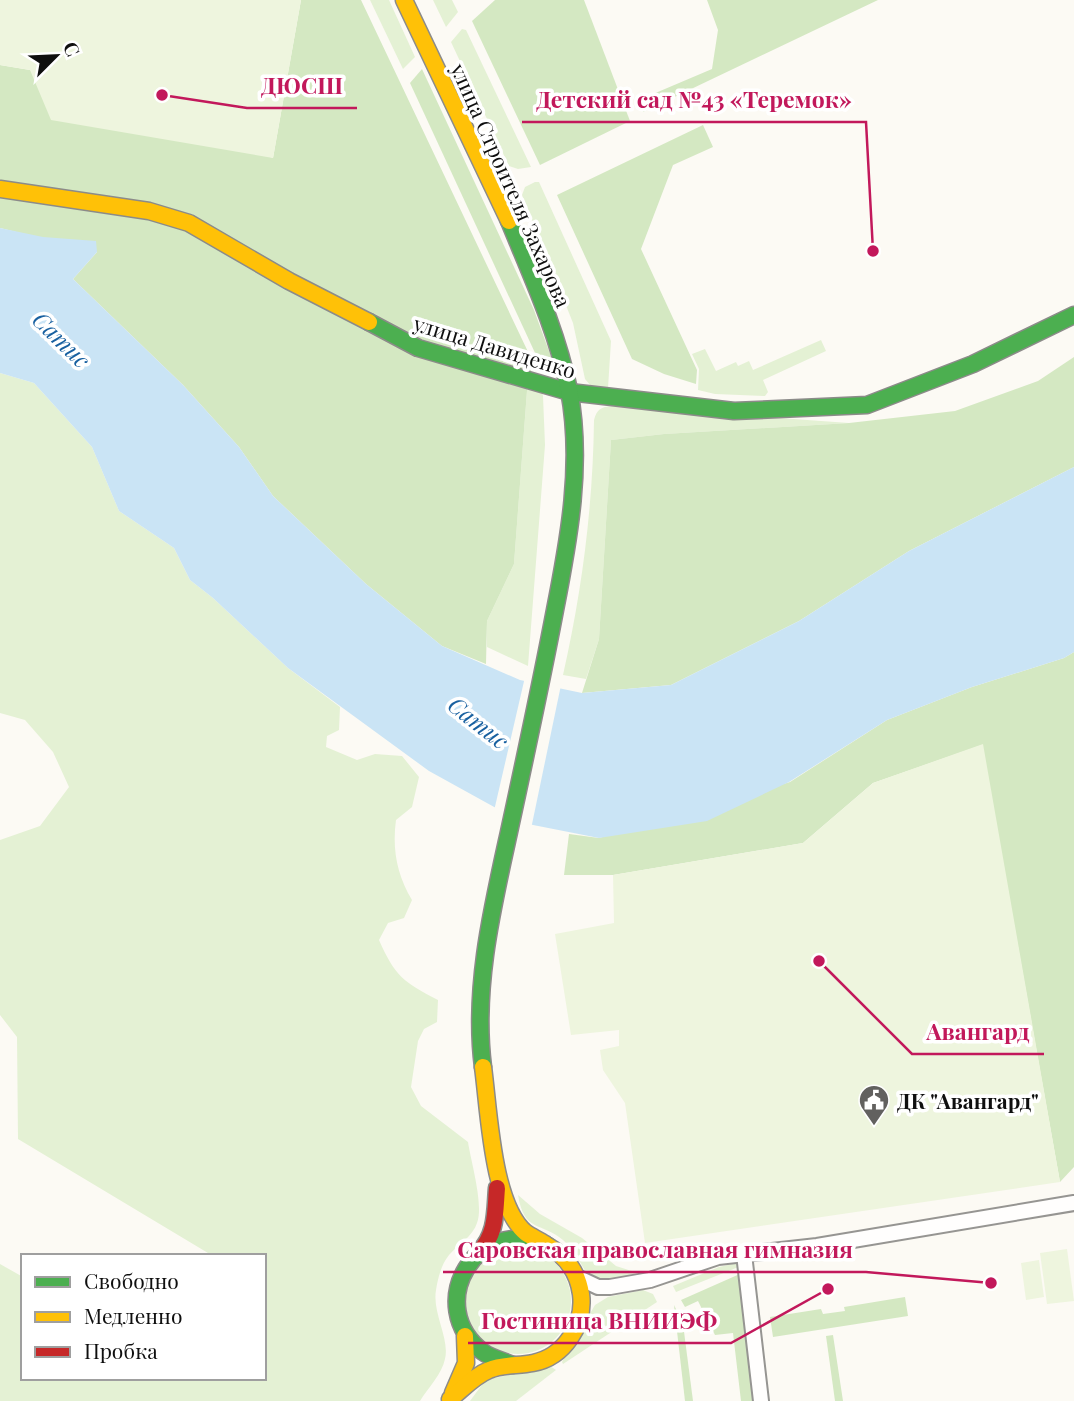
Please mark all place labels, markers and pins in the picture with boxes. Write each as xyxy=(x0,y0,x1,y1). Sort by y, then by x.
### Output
callout: ДЮСШ xyxy=(247,64,357,108)
callout: Детский сад №43 «Теремок» xyxy=(522,78,866,122)
callout: Авангард xyxy=(912,1010,1044,1054)
public building icon: ДК "Авангард" xyxy=(857,1083,891,1127)
place label: ДК "Авангард" xyxy=(897,1086,1039,1114)
callout: Саровская православная гимназия xyxy=(443,1228,866,1272)
callout: Гостиница ВНИИЭФ xyxy=(468,1299,731,1343)

